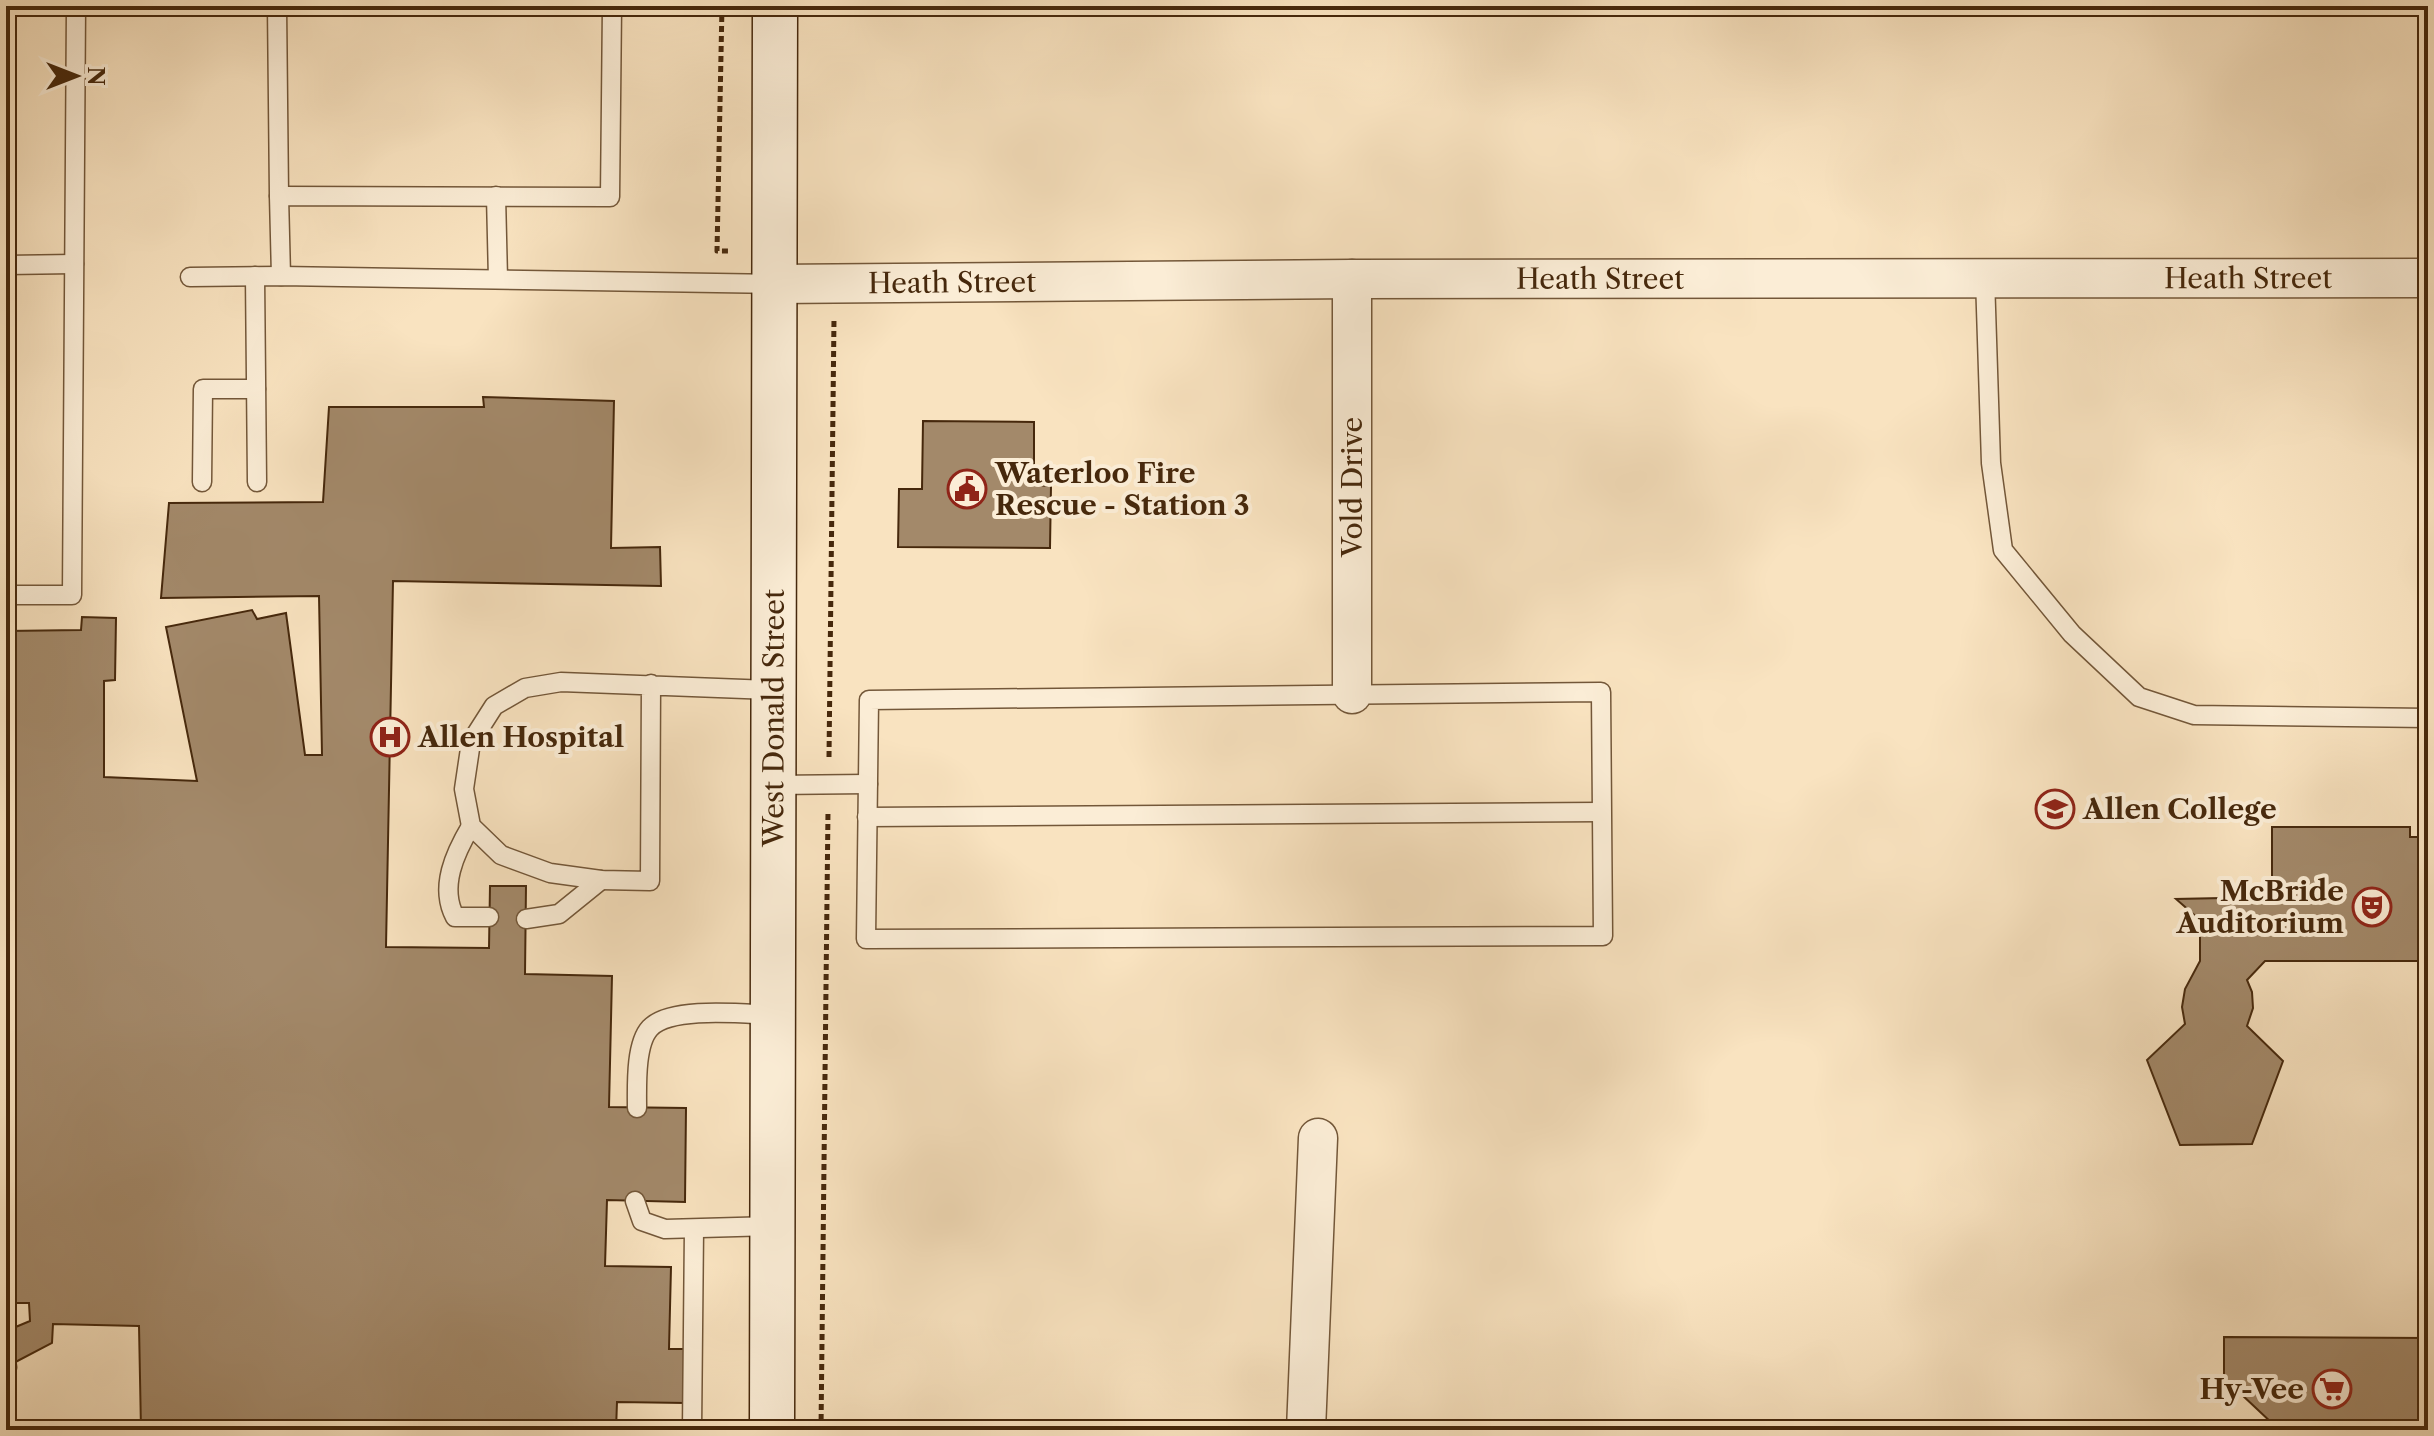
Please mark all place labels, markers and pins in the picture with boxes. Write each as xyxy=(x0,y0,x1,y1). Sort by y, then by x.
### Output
place label: Waterloo Fire Rescue - Station 3 xyxy=(994,456,1250,522)
public building icon: Waterloo Fire Rescue - Station 3 xyxy=(946,468,988,510)
hospital icon: Allen Hospital xyxy=(369,716,411,758)
place label: Allen Hospital xyxy=(417,720,624,754)
school or university icon: Allen College xyxy=(2034,788,2076,830)
place label: Allen College xyxy=(2082,792,2277,826)
place label: McBride Auditorium xyxy=(2175,874,2344,940)
theatre icon: McBride Auditorium xyxy=(2351,886,2393,928)
supermarket icon: Hy-Vee xyxy=(2311,1368,2353,1410)
place label: Hy-Vee xyxy=(2199,1372,2304,1406)

